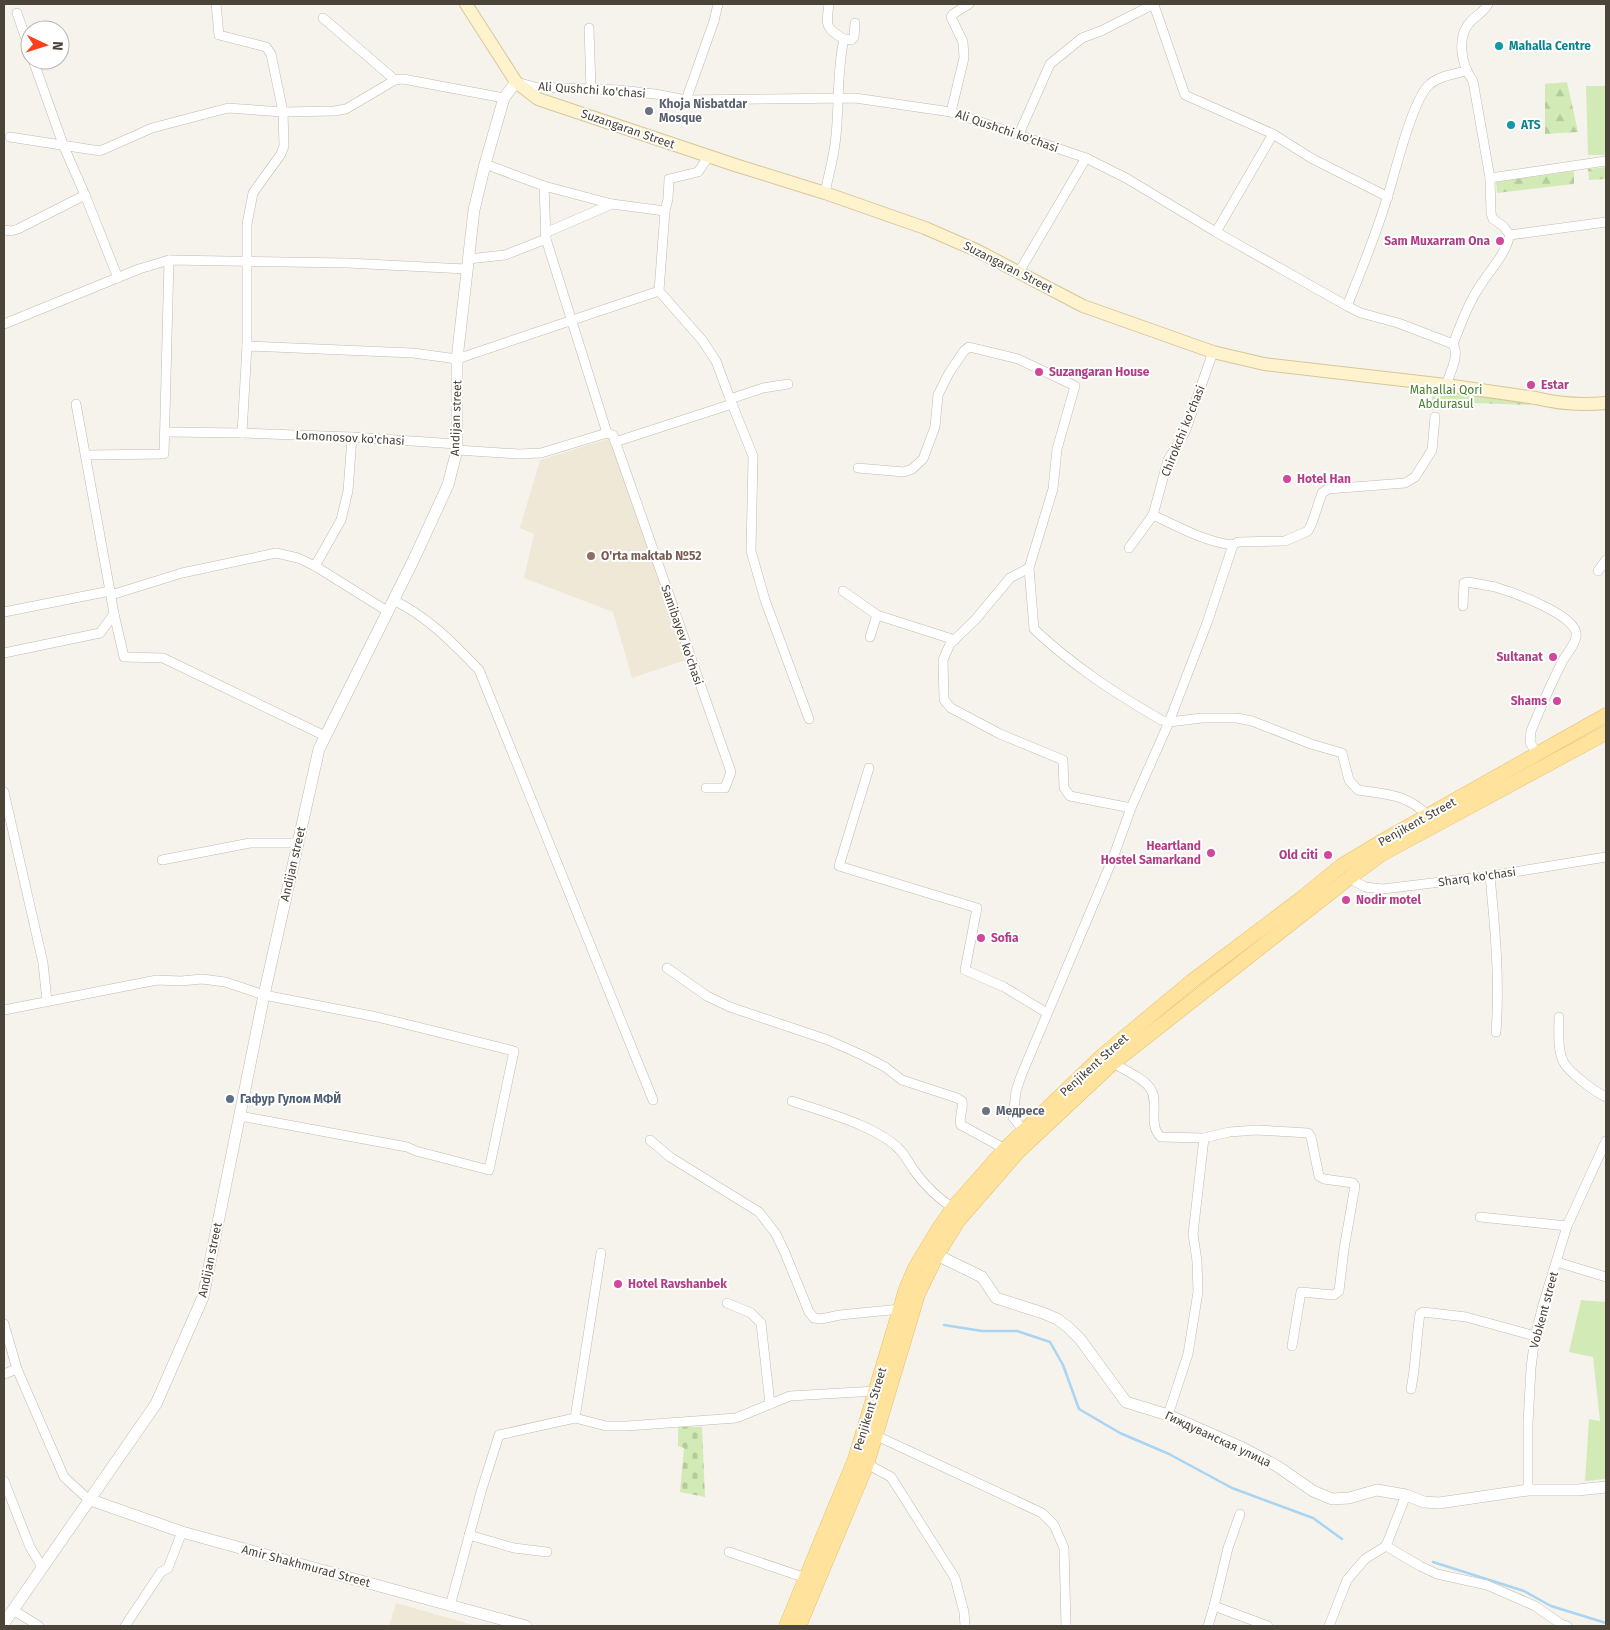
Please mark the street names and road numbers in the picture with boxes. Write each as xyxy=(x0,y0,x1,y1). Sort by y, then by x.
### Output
street label: Ali Qushchi ko'chasi xyxy=(538,79,646,101)
street label: Suzangaran Street xyxy=(579,106,677,152)
street label: Ali Qushchi ko'chasi xyxy=(954,107,1060,155)
street label: Suzangaran Street xyxy=(961,238,1056,296)
street label: Andijan street xyxy=(448,379,464,456)
street label: Chirokchi ko'chasi xyxy=(1158,383,1208,479)
street label: Lomonosov ko'chasi xyxy=(295,428,405,448)
street label: Samibayev ko'chasi xyxy=(658,583,706,687)
street label: Penjikent Street xyxy=(1376,795,1459,849)
street label: Andijan street xyxy=(278,825,309,903)
street label: Sharq ko'chasi xyxy=(1437,865,1517,889)
street label: Penjikent Street xyxy=(1057,1030,1131,1099)
street label: Andijan street xyxy=(195,1221,225,1299)
street label: Vobkent street xyxy=(1527,1269,1561,1350)
street label: Penjikent Street xyxy=(851,1365,890,1452)
street label: Гиждуванская улица xyxy=(1163,1408,1273,1470)
street label: Amir Shakhmurad Street xyxy=(240,1542,372,1590)

